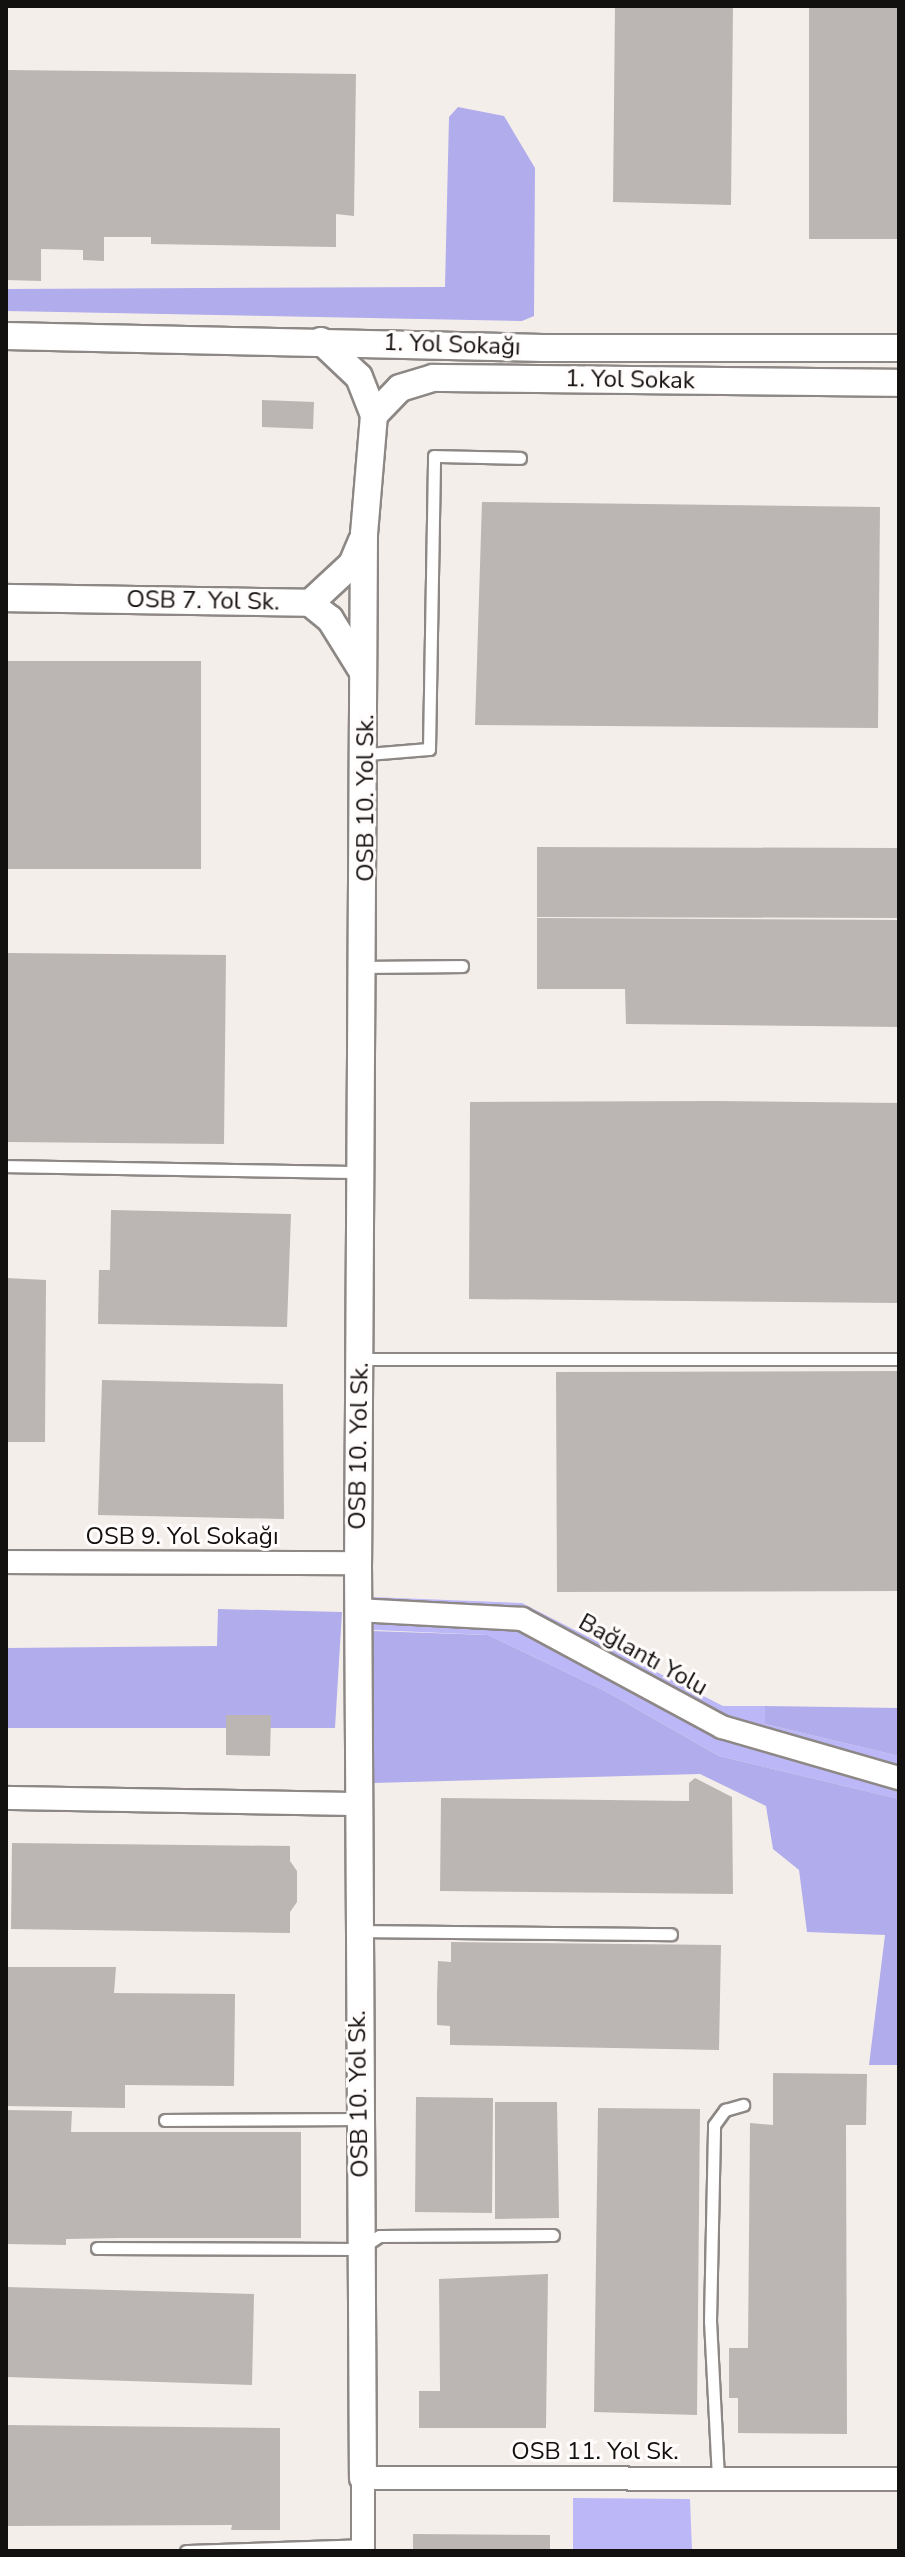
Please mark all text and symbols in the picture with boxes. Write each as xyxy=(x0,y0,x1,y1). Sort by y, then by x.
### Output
street label: 1. Yol Sokağı xyxy=(383,328,521,362)
street label: 1. Yol Sokak xyxy=(565,364,695,396)
street label: OSB 7. Yol Sk. xyxy=(126,585,280,617)
street label: OSB 10. Yol Sk. xyxy=(352,714,380,882)
street label: OSB 10. Yol Sk. xyxy=(343,1362,375,1530)
street label: OSB 9. Yol Sokağı xyxy=(86,1523,278,1551)
street label: Bağlantı Yolu xyxy=(574,1608,712,1702)
street label: OSB 10. Yol Sk. xyxy=(343,2010,375,2178)
street label: OSB 11. Yol Sk. xyxy=(511,2438,679,2466)

